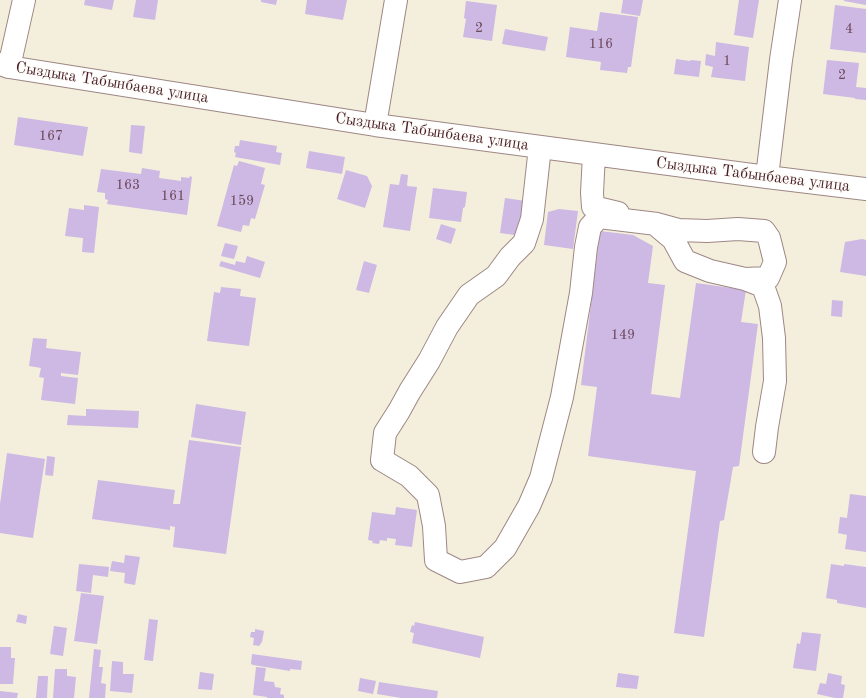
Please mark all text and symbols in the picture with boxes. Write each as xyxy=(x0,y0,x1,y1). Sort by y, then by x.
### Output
house number: 2 xyxy=(475,20,483,36)
house number: 4 xyxy=(845,21,853,37)
house number: 116 xyxy=(589,36,613,52)
house number: 1 xyxy=(723,53,731,69)
street label: Сыздыка Табынбаева улица xyxy=(14,58,210,108)
house number: 2 xyxy=(838,67,846,83)
street label: Сыздыка Табынбаева улица xyxy=(334,109,530,155)
house number: 167 xyxy=(39,128,63,144)
street label: Сыздыка Табынбаева улица xyxy=(655,154,851,196)
house number: 163 xyxy=(116,177,140,193)
house number: 161 xyxy=(161,188,185,204)
house number: 159 xyxy=(230,193,254,209)
house number: 149 xyxy=(611,327,635,343)

